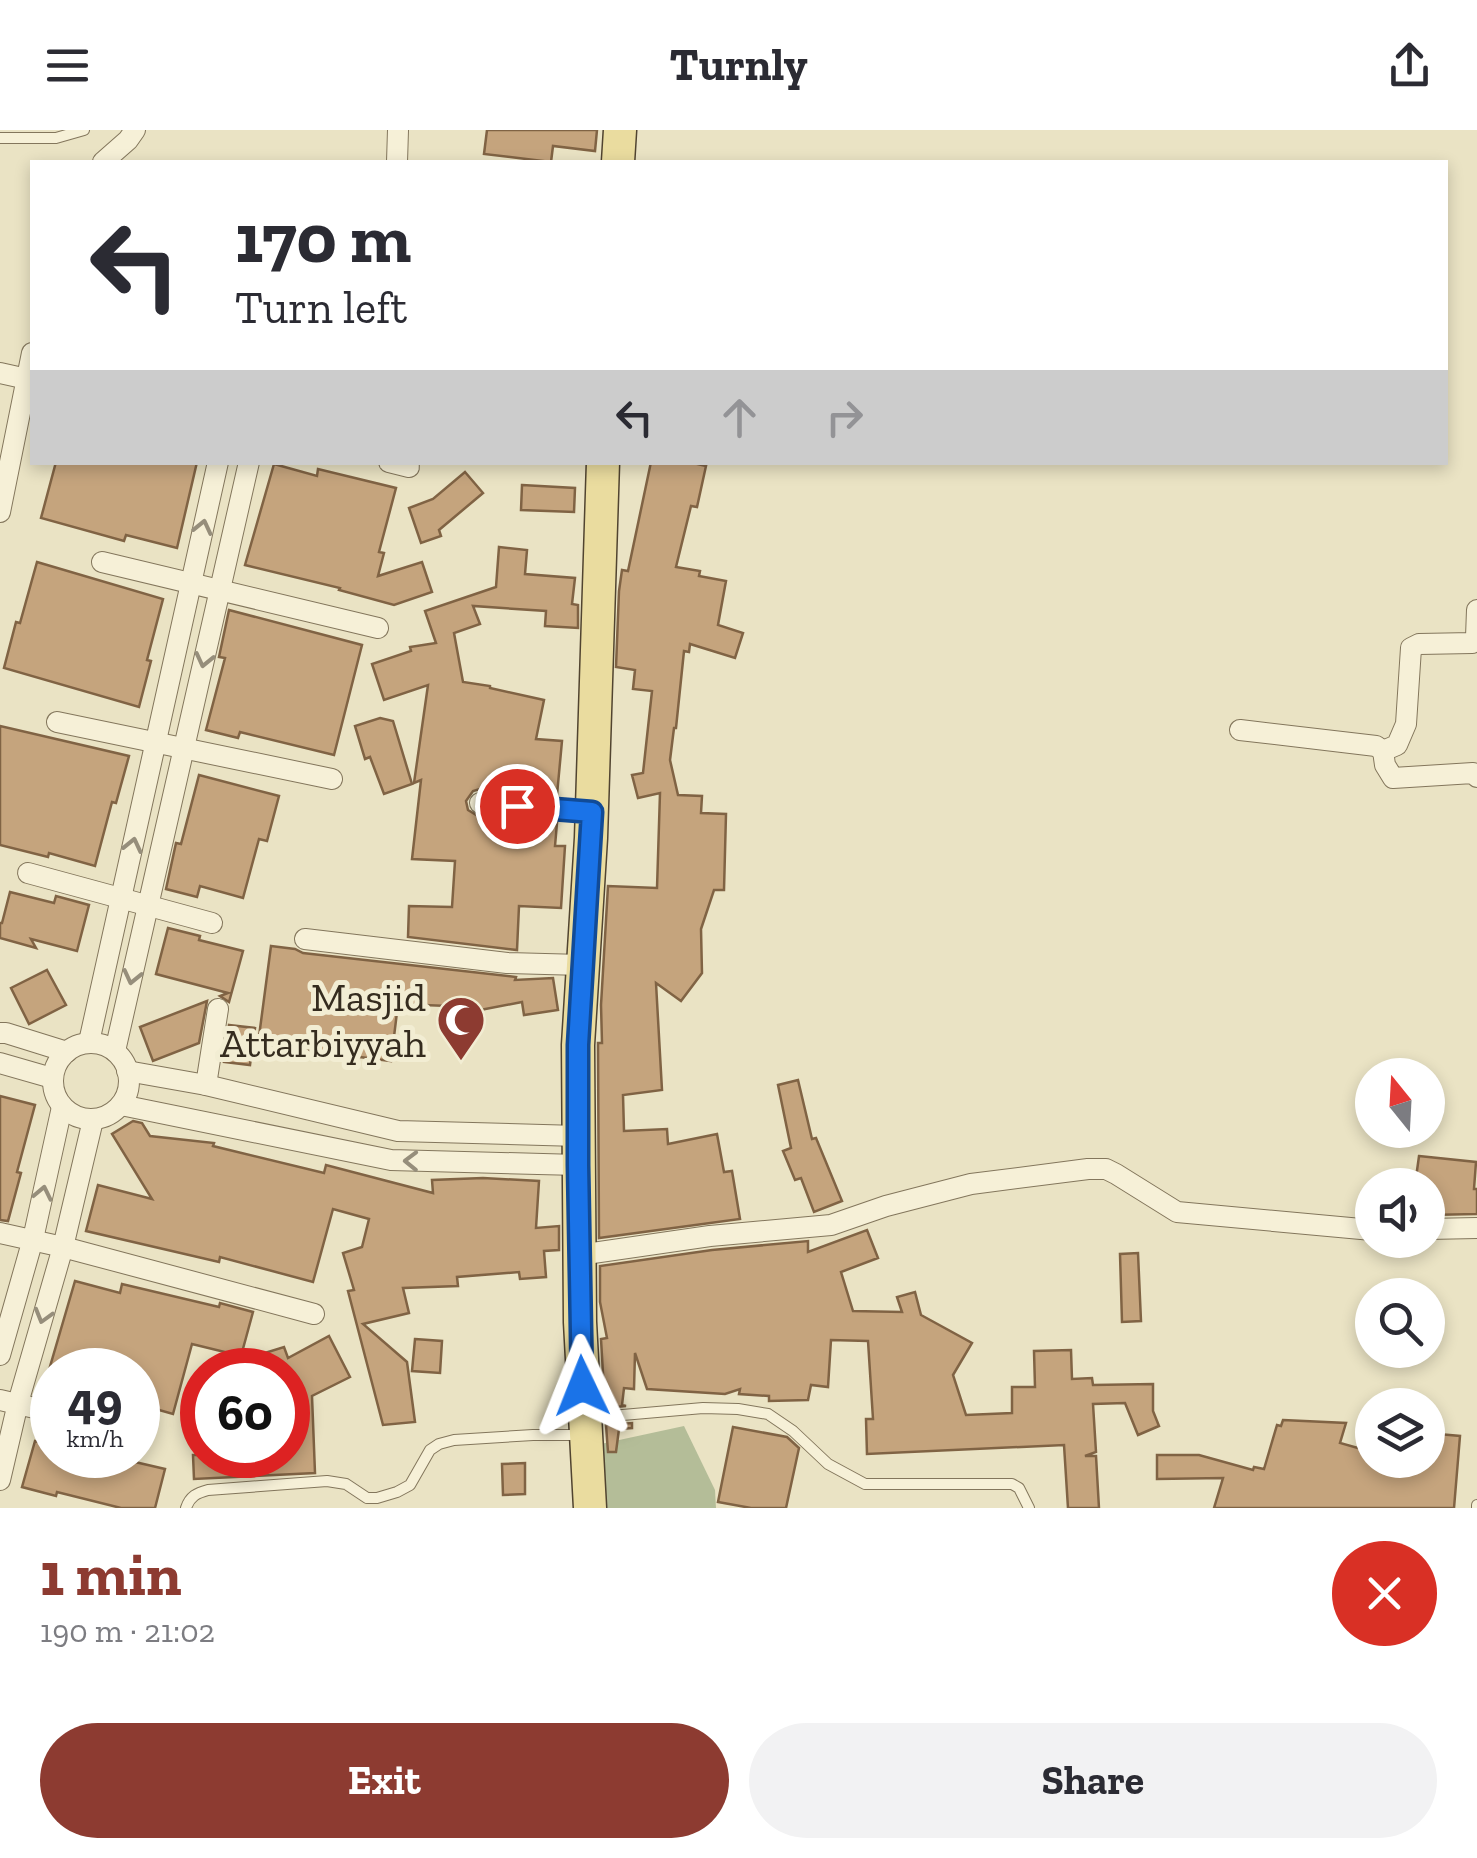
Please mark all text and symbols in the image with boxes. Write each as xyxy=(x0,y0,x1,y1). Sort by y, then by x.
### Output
icon: menu xyxy=(40,38,95,93)
text: Turnly xyxy=(669,38,808,92)
icon: share xyxy=(1382,38,1437,93)
text: 170 m xyxy=(235,196,411,280)
icon: left xyxy=(70,200,200,330)
text: Turn left xyxy=(235,281,407,335)
icon: left xyxy=(607,390,662,445)
icon: ahead xyxy=(712,390,767,445)
icon: right xyxy=(817,390,872,445)
one-way arrow xyxy=(191,519,212,536)
one-way arrow xyxy=(195,651,216,668)
pin xyxy=(475,764,560,849)
icon: arrive xyxy=(490,779,545,834)
one-way arrow xyxy=(121,836,142,853)
one-way arrow xyxy=(123,968,144,985)
place label: Masjid Attarbiyyah xyxy=(220,973,427,1067)
mosque icon: Masjid Attarbiyyah xyxy=(435,994,487,1062)
north arrow xyxy=(1355,1058,1445,1148)
map controls xyxy=(1355,1058,1445,1478)
one-way arrow xyxy=(402,1150,418,1171)
button: sound xyxy=(1355,1168,1445,1258)
one-way arrow xyxy=(31,1185,52,1202)
button: search xyxy=(1355,1278,1445,1368)
one-way arrow xyxy=(34,1307,55,1324)
position arrow xyxy=(530,1334,634,1438)
speed limit sign: 60 xyxy=(180,1348,310,1478)
text: 49 xyxy=(67,1371,123,1431)
button: layers xyxy=(1355,1388,1445,1478)
text: km/h xyxy=(66,1423,124,1453)
text: 1 min xyxy=(40,1538,182,1610)
button: close xyxy=(1332,1541,1437,1646)
text: 190 m · 21:02 xyxy=(40,1612,215,1650)
button: Exit xyxy=(40,1723,729,1838)
button: Share xyxy=(749,1723,1437,1838)

